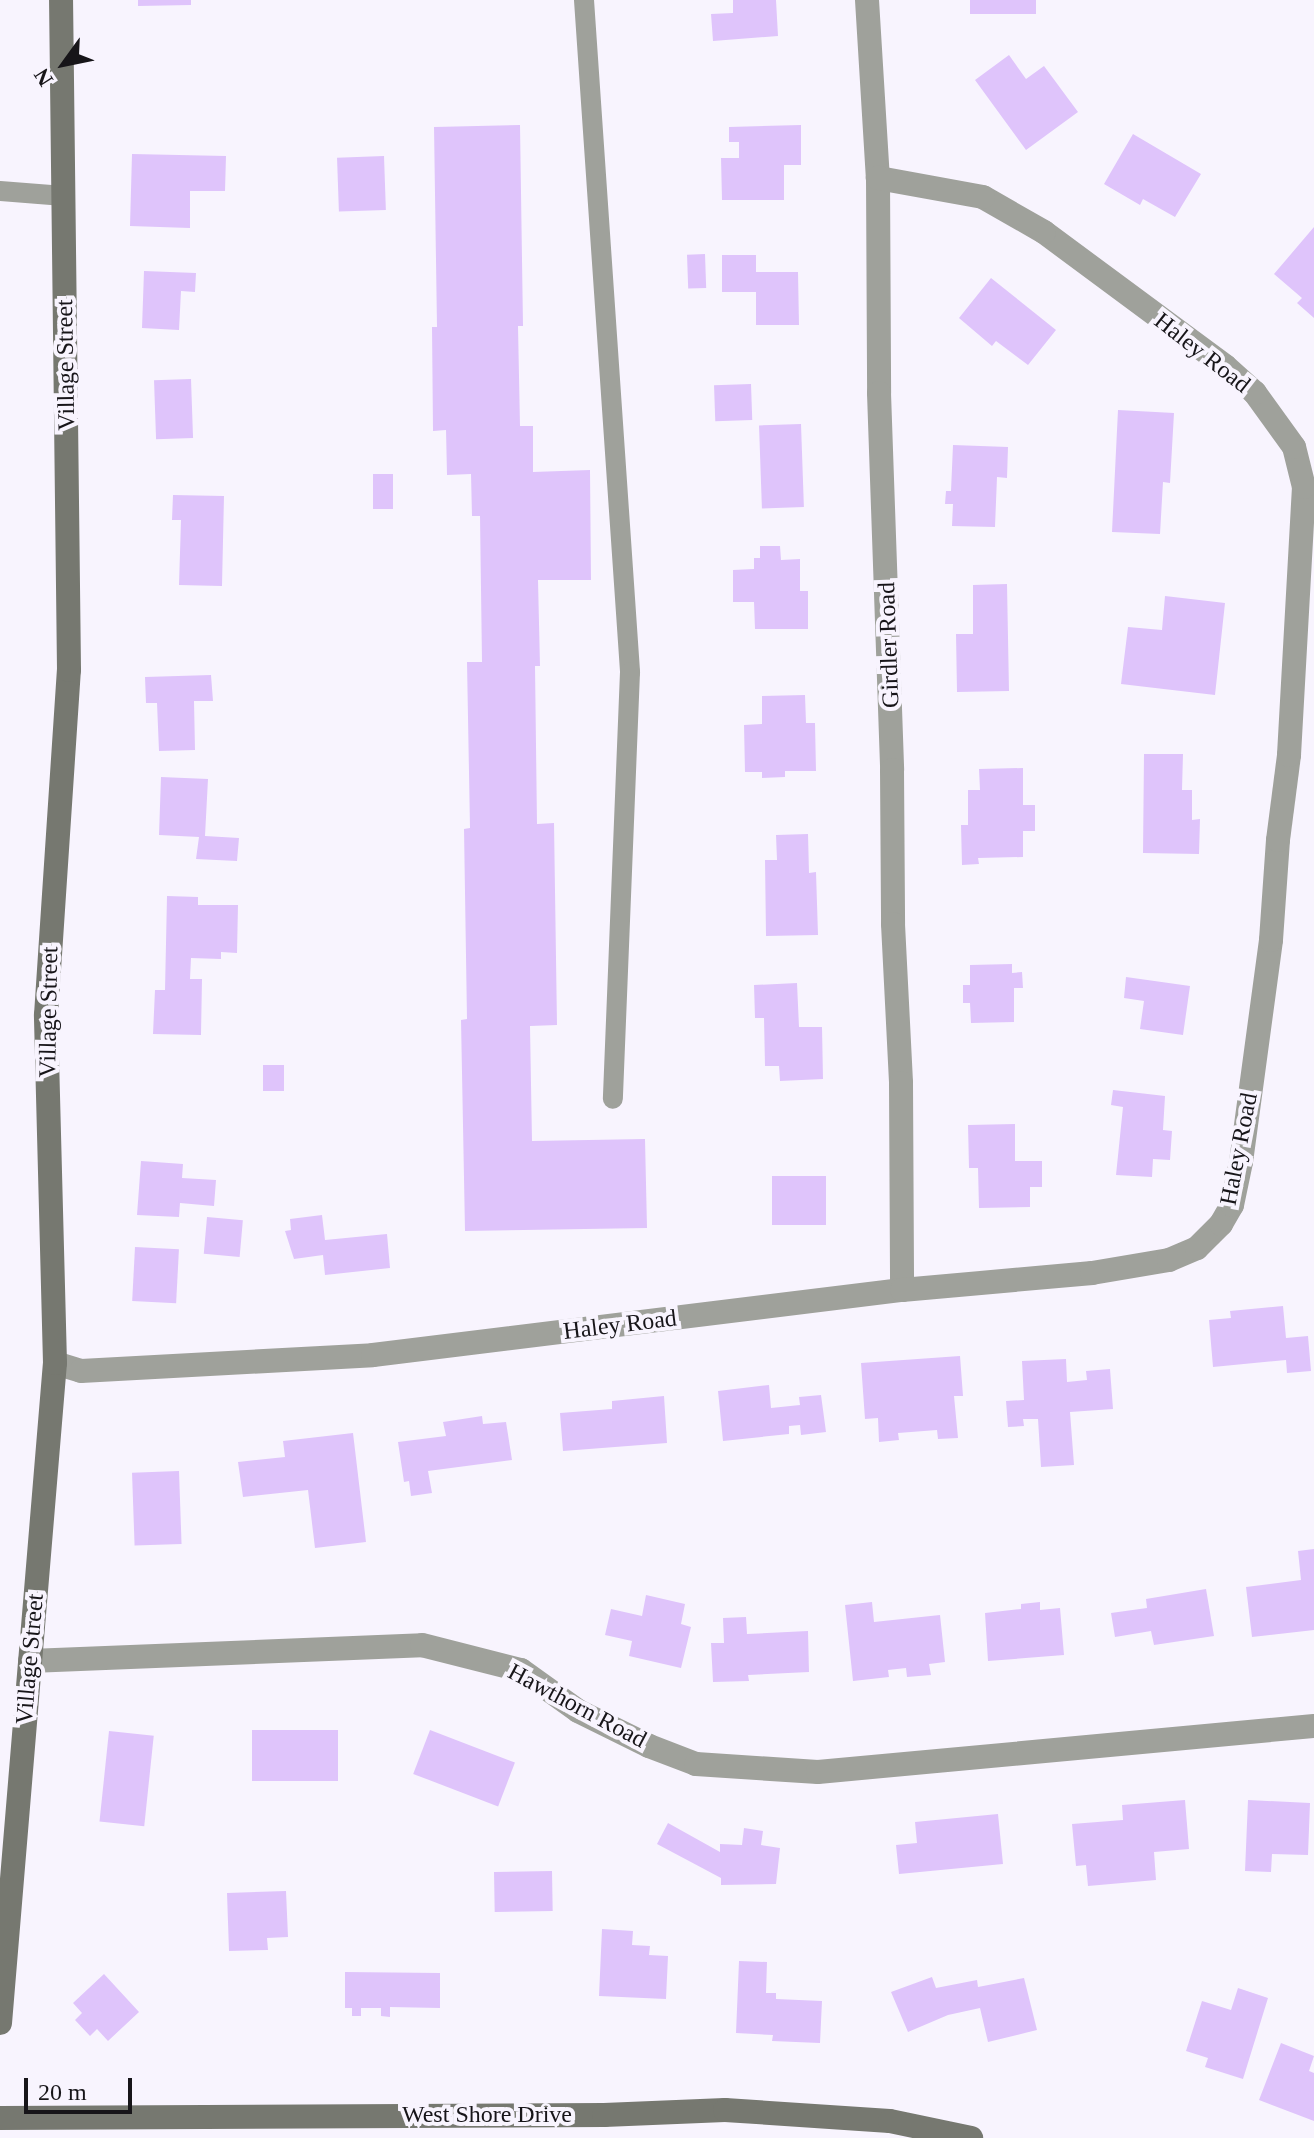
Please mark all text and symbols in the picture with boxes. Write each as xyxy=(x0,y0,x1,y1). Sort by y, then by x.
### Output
north arrow xyxy=(24,24,104,104)
text: N xyxy=(29,64,58,91)
street label: Village Street xyxy=(50,299,82,431)
street label: Haley Road xyxy=(1148,307,1256,399)
street label: Girdler Road xyxy=(872,582,906,708)
street label: Village Street xyxy=(33,946,65,1078)
street label: Haley Road xyxy=(1214,1090,1264,1208)
street label: Haley Road xyxy=(562,1304,678,1346)
street label: Village Street xyxy=(10,1592,50,1726)
street label: Hawthorn Road xyxy=(503,1657,651,1755)
scale bar xyxy=(28,2062,136,2112)
text: 20 m xyxy=(38,2079,87,2105)
street label: West Shore Drive xyxy=(402,2101,572,2129)

